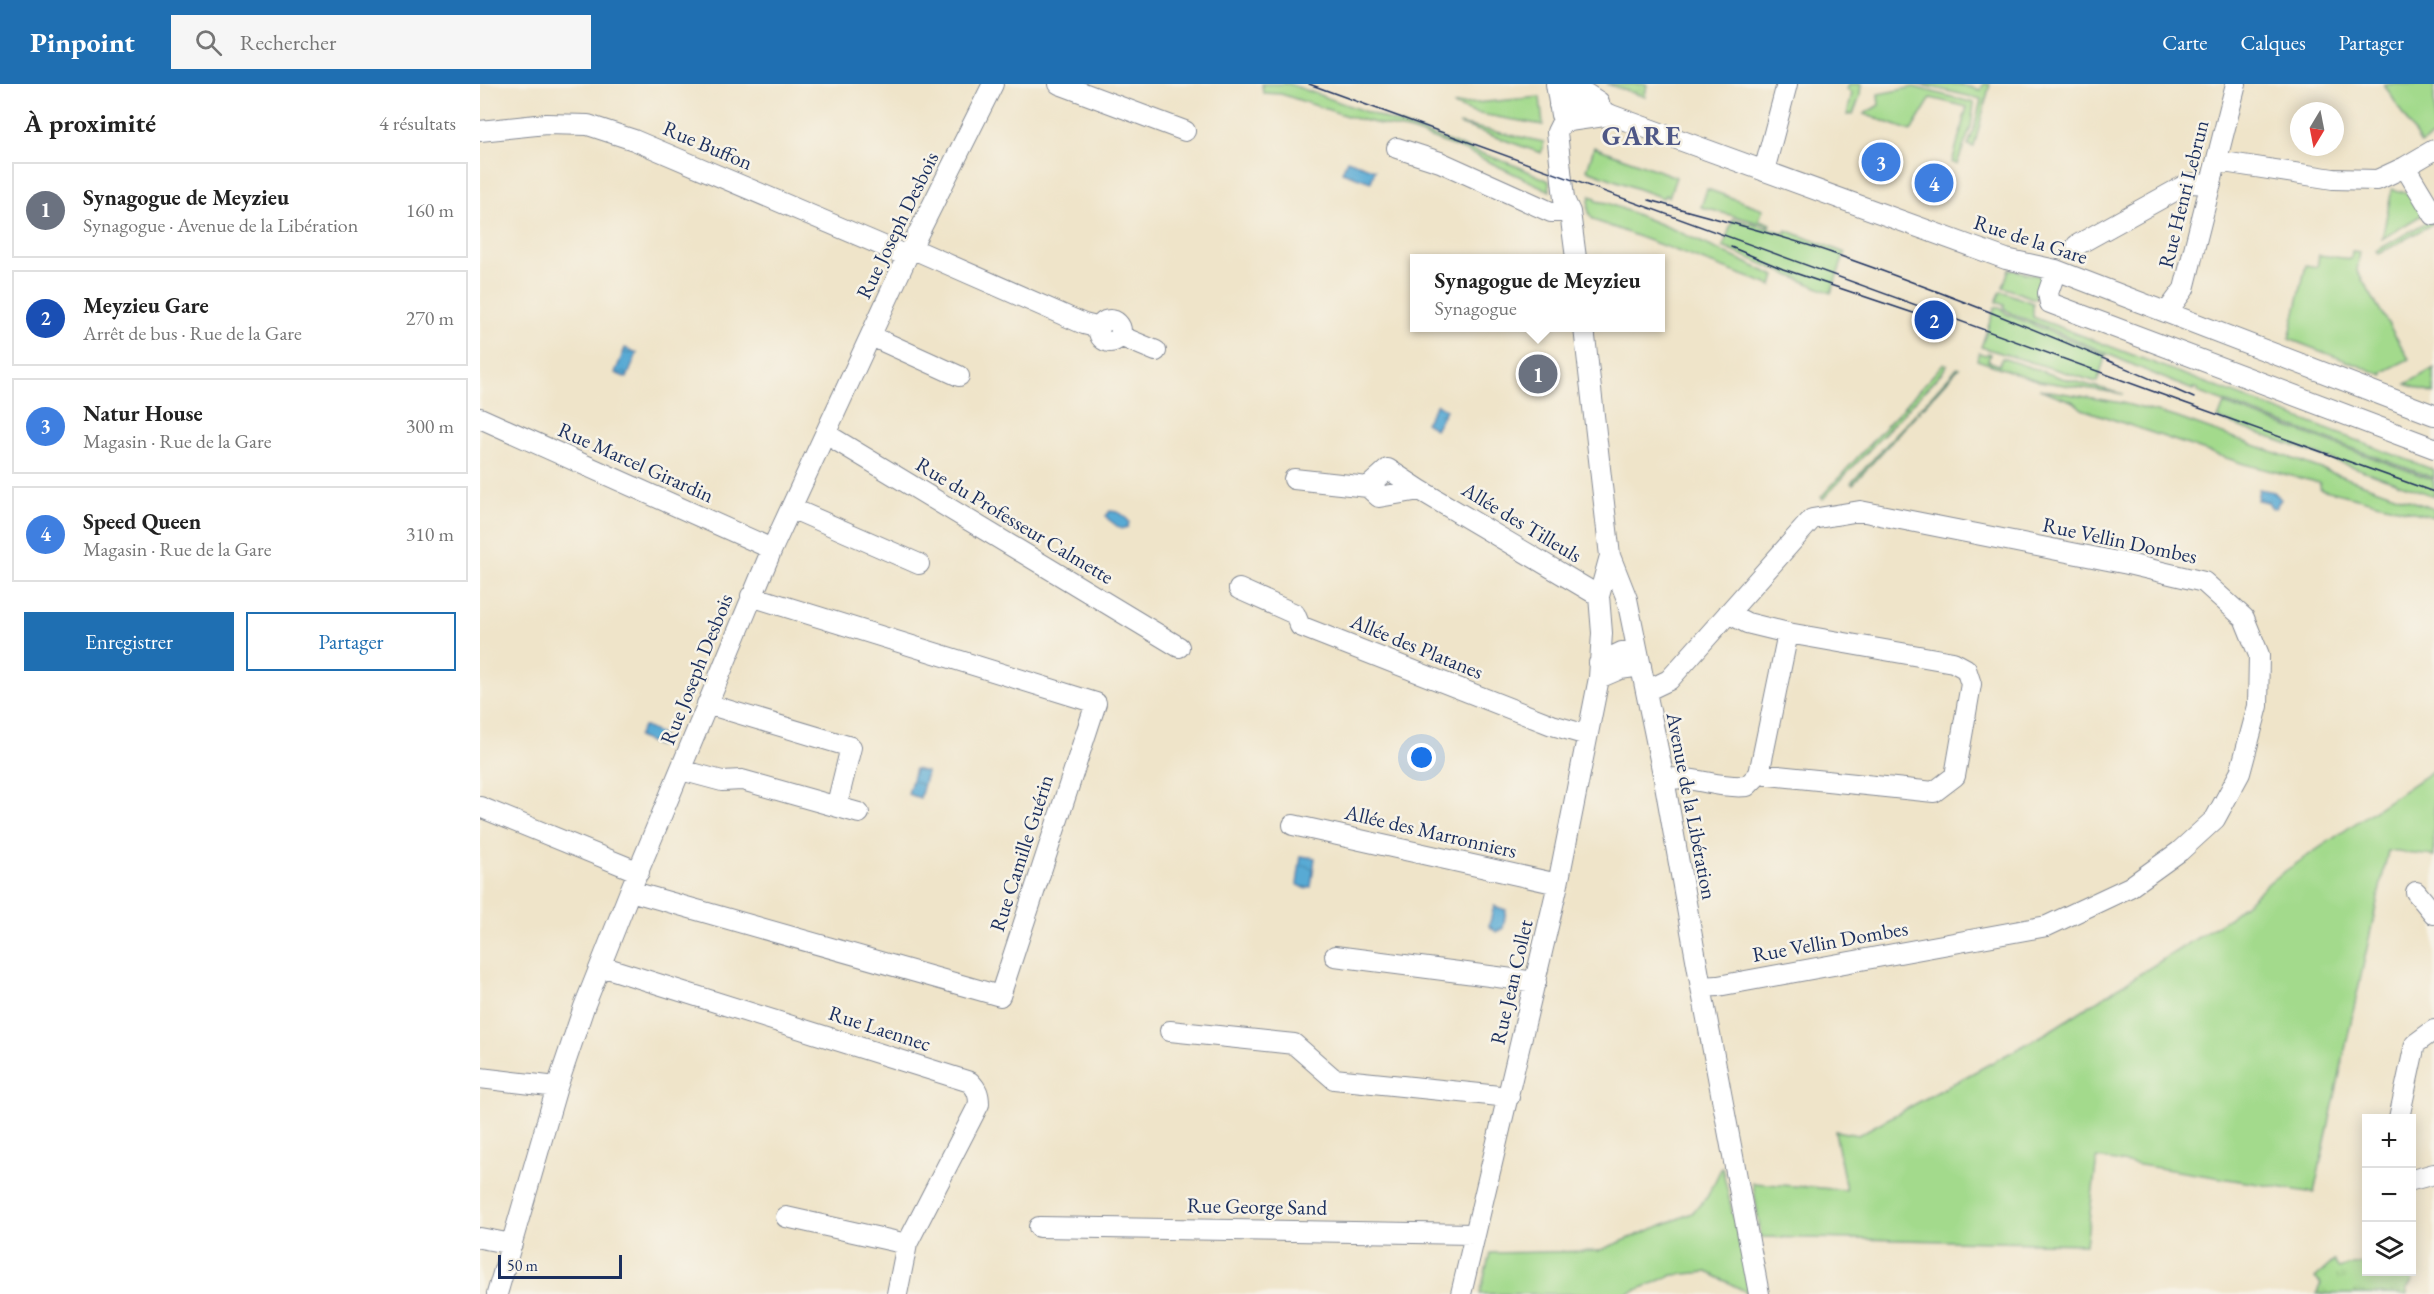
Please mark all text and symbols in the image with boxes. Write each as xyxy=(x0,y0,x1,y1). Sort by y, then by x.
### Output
search box xyxy=(171,15,591,69)
text: Pinpoint xyxy=(30,24,135,60)
icon: search xyxy=(192,26,225,59)
text: Rechercher xyxy=(240,28,336,57)
text: Carte xyxy=(2162,29,2207,56)
text: Calques xyxy=(2240,29,2306,56)
text: Partager xyxy=(2339,29,2404,56)
north arrow xyxy=(2290,102,2344,156)
text: À proximité xyxy=(24,106,156,140)
text: 4 résultats xyxy=(379,110,456,136)
street label: Rue Buffon xyxy=(659,114,757,176)
street label: Rue Henri Lebrun xyxy=(2152,117,2214,271)
district label: GARE xyxy=(1602,118,1682,153)
pin: 3 xyxy=(1862,140,1900,184)
street label: Rue Joseph Desbois xyxy=(850,147,944,303)
pin: 4 xyxy=(1914,160,1954,206)
text: Synagogue de Meyzieu xyxy=(83,183,289,212)
text: 1 xyxy=(40,197,51,223)
text: 160 m xyxy=(406,197,454,223)
street label: Rue de la Gare xyxy=(1971,208,2091,270)
text: Synagogue · Avenue de la Libération xyxy=(83,212,358,238)
popup xyxy=(1410,254,1665,332)
text: Synagogue de Meyzieu xyxy=(1434,266,1641,295)
text: Meyzieu Gare xyxy=(83,291,209,320)
text: Synagogue xyxy=(1434,295,1517,321)
pin: 2 xyxy=(1914,298,1954,342)
text: 2 xyxy=(40,305,51,331)
text: 270 m xyxy=(406,305,454,331)
text: Arrêt de bus · Rue de la Gare xyxy=(83,320,302,346)
pin: 1 xyxy=(1518,352,1558,396)
text: Natur House xyxy=(83,399,203,428)
text: 3 xyxy=(40,413,51,439)
text: 300 m xyxy=(406,413,454,439)
street label: Rue Marcel Girardin xyxy=(554,416,718,508)
text: Magasin · Rue de la Gare xyxy=(83,428,272,454)
street label: Rue du Professeur Calmette xyxy=(911,450,1119,590)
street label: Allée des Tilleuls xyxy=(1456,475,1587,568)
text: Speed Queen xyxy=(83,507,201,536)
street label: Rue Vellin Dombes xyxy=(2040,510,2200,570)
text: 4 xyxy=(40,521,51,547)
text: 310 m xyxy=(406,521,454,547)
text: Magasin · Rue de la Gare xyxy=(83,536,272,562)
street label: Rue Joseph Desbois xyxy=(653,589,739,748)
street label: Allée des Platanes xyxy=(1346,607,1488,685)
button: Enregistrer xyxy=(24,612,234,671)
button: Partager xyxy=(246,612,456,671)
street label: Avenue de la Libération xyxy=(1660,709,1723,902)
your location xyxy=(1407,743,1436,772)
street label: Rue Camille Guérin xyxy=(983,771,1059,935)
street label: Allée des Marronniers xyxy=(1342,798,1520,864)
street label: Rue Vellin Dombes xyxy=(1750,914,1910,968)
street label: Rue Jean Collet xyxy=(1484,917,1539,1047)
street label: Rue Laennec xyxy=(825,999,935,1057)
map controls xyxy=(2362,1114,2416,1276)
button: + xyxy=(2362,1114,2416,1168)
button: − xyxy=(2362,1168,2416,1222)
street label: Rue George Sand xyxy=(1187,1191,1328,1221)
button: layers xyxy=(2362,1222,2416,1276)
scale bar xyxy=(498,1252,622,1280)
text: 50 m xyxy=(507,1255,538,1276)

